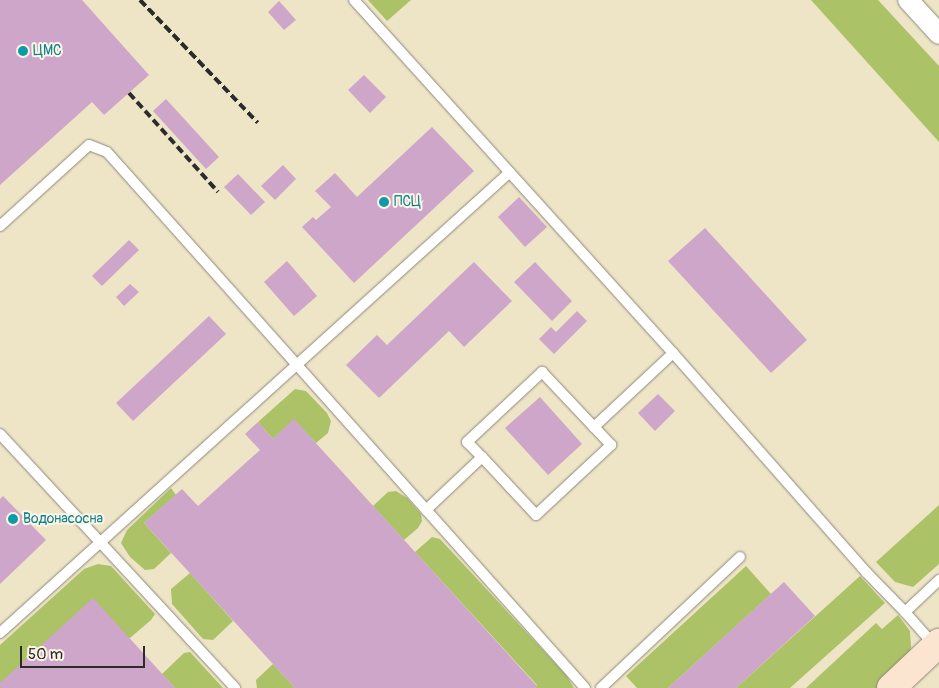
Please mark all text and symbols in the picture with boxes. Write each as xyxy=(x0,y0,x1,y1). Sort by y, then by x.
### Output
place label: ЦМС xyxy=(33,43,62,59)
marker: ЦМС xyxy=(17,45,29,57)
place label: ПСЦ xyxy=(394,194,421,210)
marker: ПСЦ xyxy=(378,196,390,208)
place label: Водонасосна xyxy=(23,511,103,527)
marker: Водонасосна xyxy=(7,513,19,525)
scale bar xyxy=(22,636,148,668)
text: 50 m xyxy=(28,645,63,664)

